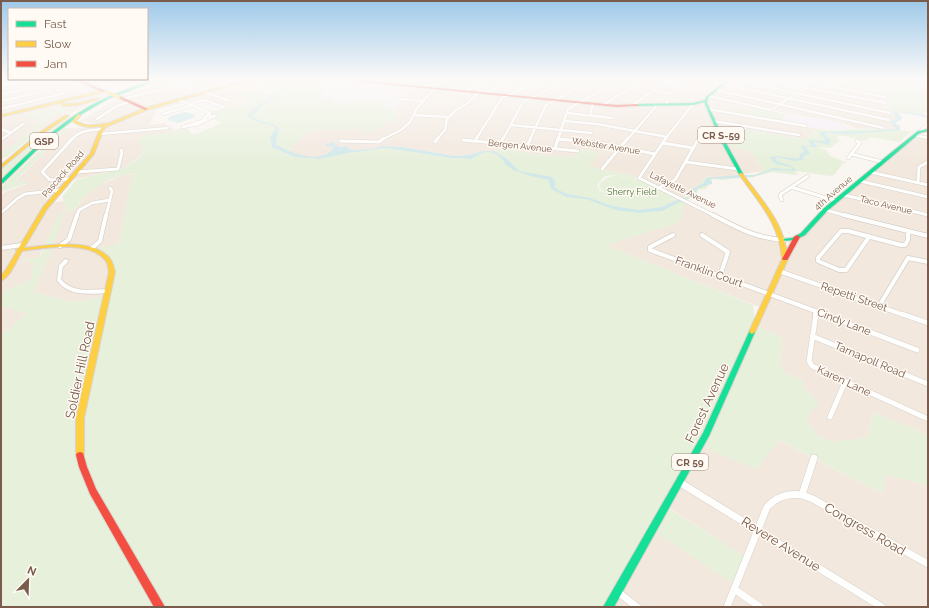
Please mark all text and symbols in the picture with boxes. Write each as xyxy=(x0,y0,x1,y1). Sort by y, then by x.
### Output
legend xyxy=(8,8,148,80)
text: Fast xyxy=(44,17,67,31)
text: Slow xyxy=(44,37,71,51)
text: Jam xyxy=(44,57,67,71)
road number: CR S-59 xyxy=(698,127,744,143)
road number: GSP xyxy=(30,133,58,149)
street label: Webster Avenue xyxy=(571,136,641,156)
street label: Bergen Avenue xyxy=(488,138,553,154)
street label: Pascack Road xyxy=(40,148,86,199)
street label: Lafayette Avenue xyxy=(648,170,718,211)
street label: 4th Avenue xyxy=(812,173,854,212)
park label: Sherry Field xyxy=(607,187,657,197)
street label: Taco Avenue xyxy=(859,194,914,216)
street label: Franklin Court xyxy=(673,254,745,290)
street label: Repetti Street xyxy=(819,280,889,315)
street label: Cindy Lane xyxy=(815,306,873,338)
street label: Soldier Hill Road xyxy=(62,320,98,420)
street label: Tarnapoll Road xyxy=(832,339,908,381)
street label: Forest Avenue xyxy=(682,360,732,445)
street label: Karen Lane xyxy=(815,363,873,399)
road number: CR 59 xyxy=(672,454,708,470)
street label: Congress Road xyxy=(822,500,908,558)
street label: Revere Avenue xyxy=(739,514,824,575)
north arrow xyxy=(8,560,48,600)
text: N xyxy=(25,564,38,579)

